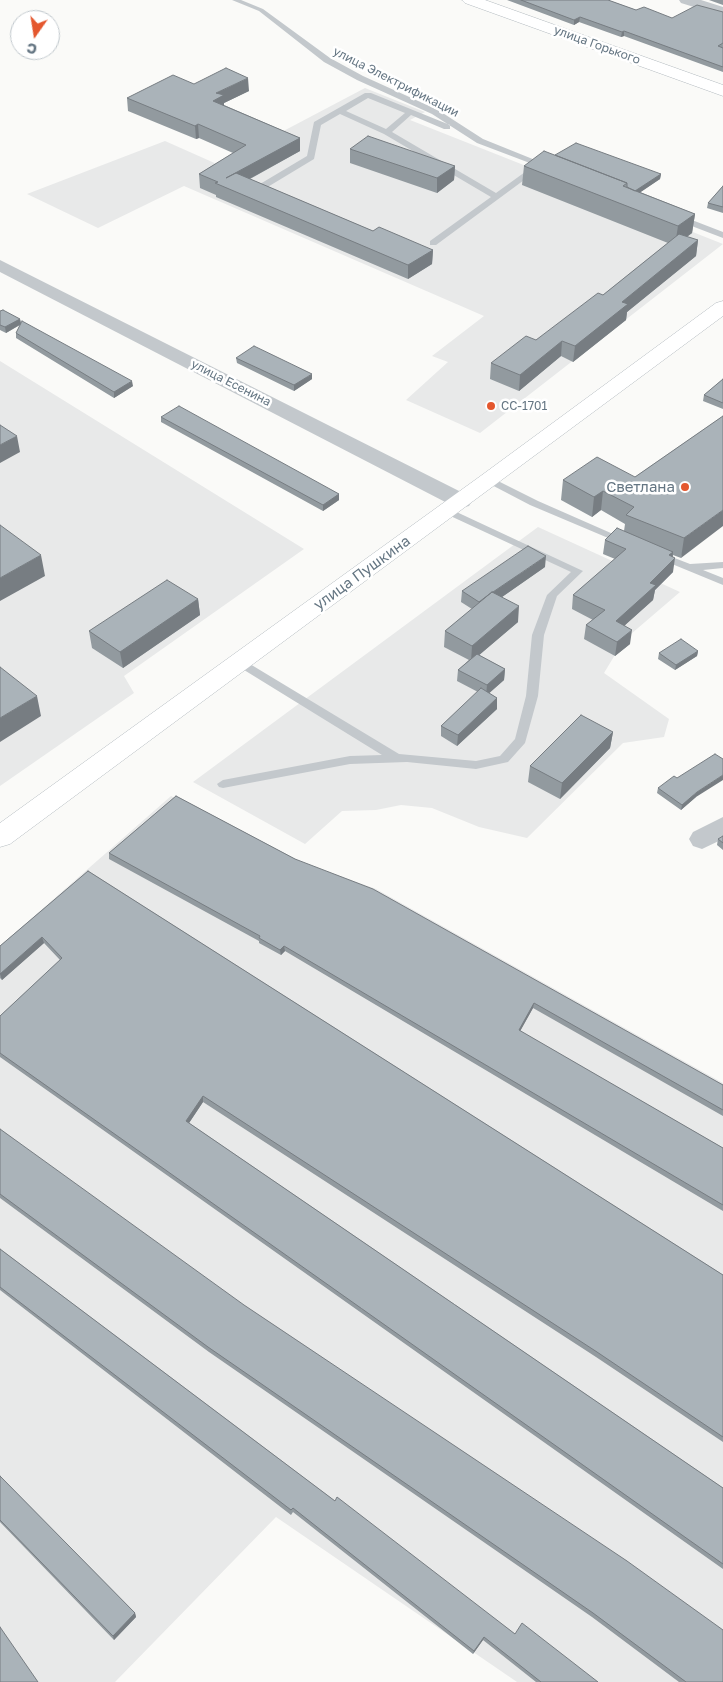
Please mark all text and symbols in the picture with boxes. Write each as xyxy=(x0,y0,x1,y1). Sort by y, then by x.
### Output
north arrow xyxy=(10,10,60,60)
street label: улица Горького xyxy=(552,23,642,67)
text: С xyxy=(25,40,39,59)
street label: улица Электрификации xyxy=(331,44,461,120)
street label: улица Есенина xyxy=(189,357,273,409)
place label: СС-1701 xyxy=(501,399,547,413)
marker: СС-1701 xyxy=(485,400,497,412)
place label: Светлана xyxy=(606,478,675,496)
marker: Светлана xyxy=(679,481,691,493)
street label: улица Пушкина xyxy=(310,532,414,614)

